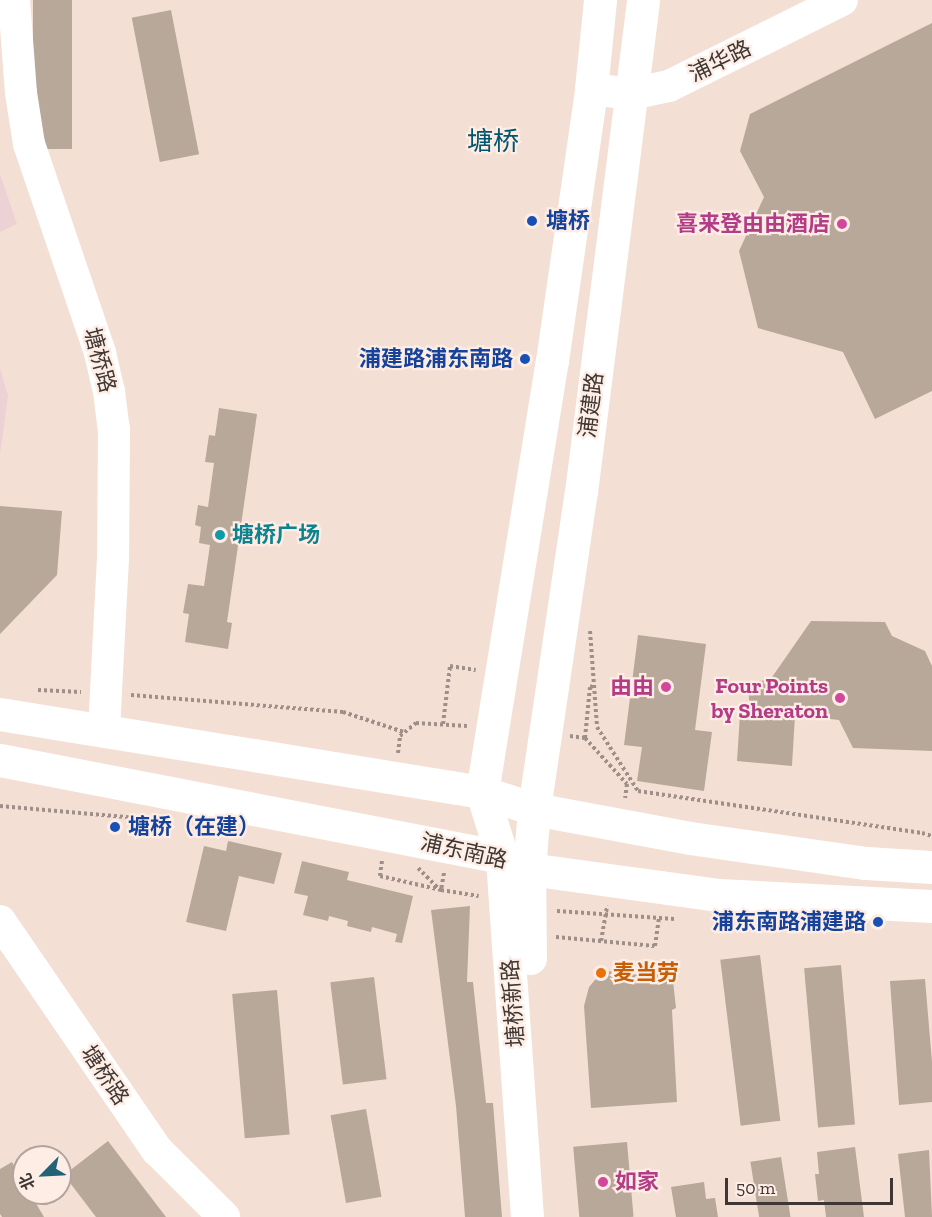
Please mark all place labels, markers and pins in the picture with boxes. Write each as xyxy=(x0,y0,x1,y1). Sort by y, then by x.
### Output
place label: 塘桥 xyxy=(546,208,590,234)
place label: 喜来登由由酒店 xyxy=(676,211,830,237)
marker: 塘桥 xyxy=(523,212,541,230)
marker: 喜来登由由酒店 xyxy=(835,217,849,231)
place label: 浦建路浦东南路 xyxy=(359,346,513,372)
marker: 浦建路浦东南路 xyxy=(518,352,532,366)
place label: 塘桥广场 xyxy=(232,522,320,548)
marker: 塘桥广场 xyxy=(213,528,227,542)
place label: Four Points by Sheraton xyxy=(711,672,828,724)
place label: 由由 xyxy=(610,674,654,700)
marker: 由由 xyxy=(659,680,673,694)
marker: Four Points by Sheraton xyxy=(833,691,847,705)
place label: 塘桥（在建） xyxy=(128,814,260,840)
marker: 塘桥（在建） xyxy=(106,818,124,836)
place label: 浦东南路浦建路 xyxy=(712,909,866,935)
marker: 浦东南路浦建路 xyxy=(871,915,885,929)
place label: 麦当劳 xyxy=(613,960,679,986)
marker: 麦当劳 xyxy=(594,966,608,980)
place label: 如家 xyxy=(615,1169,659,1195)
marker: 如家 xyxy=(596,1175,610,1189)

